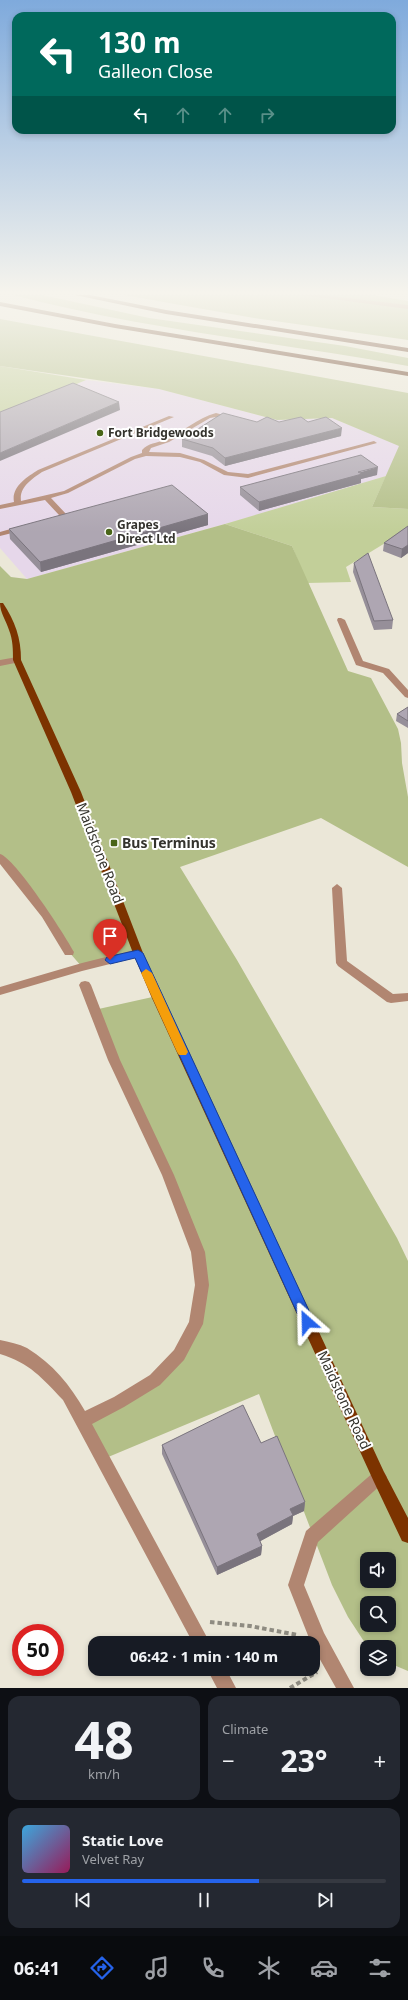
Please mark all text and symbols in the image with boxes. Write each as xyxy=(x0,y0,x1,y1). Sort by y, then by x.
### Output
text: 130 m xyxy=(98,23,181,61)
icon: left xyxy=(32,28,84,80)
text: Galleon Close xyxy=(98,59,213,83)
icon: left xyxy=(130,104,152,126)
icon: ahead xyxy=(172,104,194,126)
icon: ahead xyxy=(214,104,236,126)
icon: right xyxy=(256,104,278,126)
place label: Fort Bridgewoods xyxy=(108,424,214,441)
marker: Fort Bridgewoods xyxy=(95,428,105,438)
place label: Grapes Direct Ltd xyxy=(117,516,176,547)
marker: Grapes Direct Ltd xyxy=(104,527,114,537)
street label: Maidstone Road xyxy=(72,800,128,906)
place label: Bus Terminus xyxy=(122,833,216,852)
marker: Bus Terminus xyxy=(109,838,119,848)
pin xyxy=(93,919,127,960)
icon: arrive xyxy=(99,925,121,947)
position arrow xyxy=(286,1301,328,1343)
street label: Maidstone Road xyxy=(313,1347,376,1452)
map controls xyxy=(360,1552,396,1676)
button: sound xyxy=(360,1552,396,1588)
button: search xyxy=(360,1596,396,1632)
speed limit sign: 50 xyxy=(12,1624,64,1676)
button: layers xyxy=(360,1640,396,1676)
text: 06:42 · 1 min · 140 m xyxy=(130,1646,278,1666)
text: 48 xyxy=(74,1703,134,1774)
text: Climate xyxy=(222,1720,268,1738)
text: 23° xyxy=(280,1740,328,1781)
text: − xyxy=(222,1745,235,1775)
text: + xyxy=(373,1745,386,1775)
text: km/h xyxy=(88,1765,120,1783)
text: Static Love xyxy=(82,1830,163,1850)
text: Velvet Ray xyxy=(82,1850,144,1868)
icon: previous xyxy=(72,1889,94,1911)
icon: pause xyxy=(193,1889,215,1911)
icon: next xyxy=(314,1889,336,1911)
icon: directions xyxy=(88,1954,116,1982)
icon: music xyxy=(143,1954,171,1982)
icon: phone xyxy=(199,1954,227,1982)
icon: climate xyxy=(255,1954,283,1982)
icon: car xyxy=(310,1954,338,1982)
icon: filters xyxy=(366,1954,394,1982)
text: 06:41 xyxy=(14,1956,60,1980)

